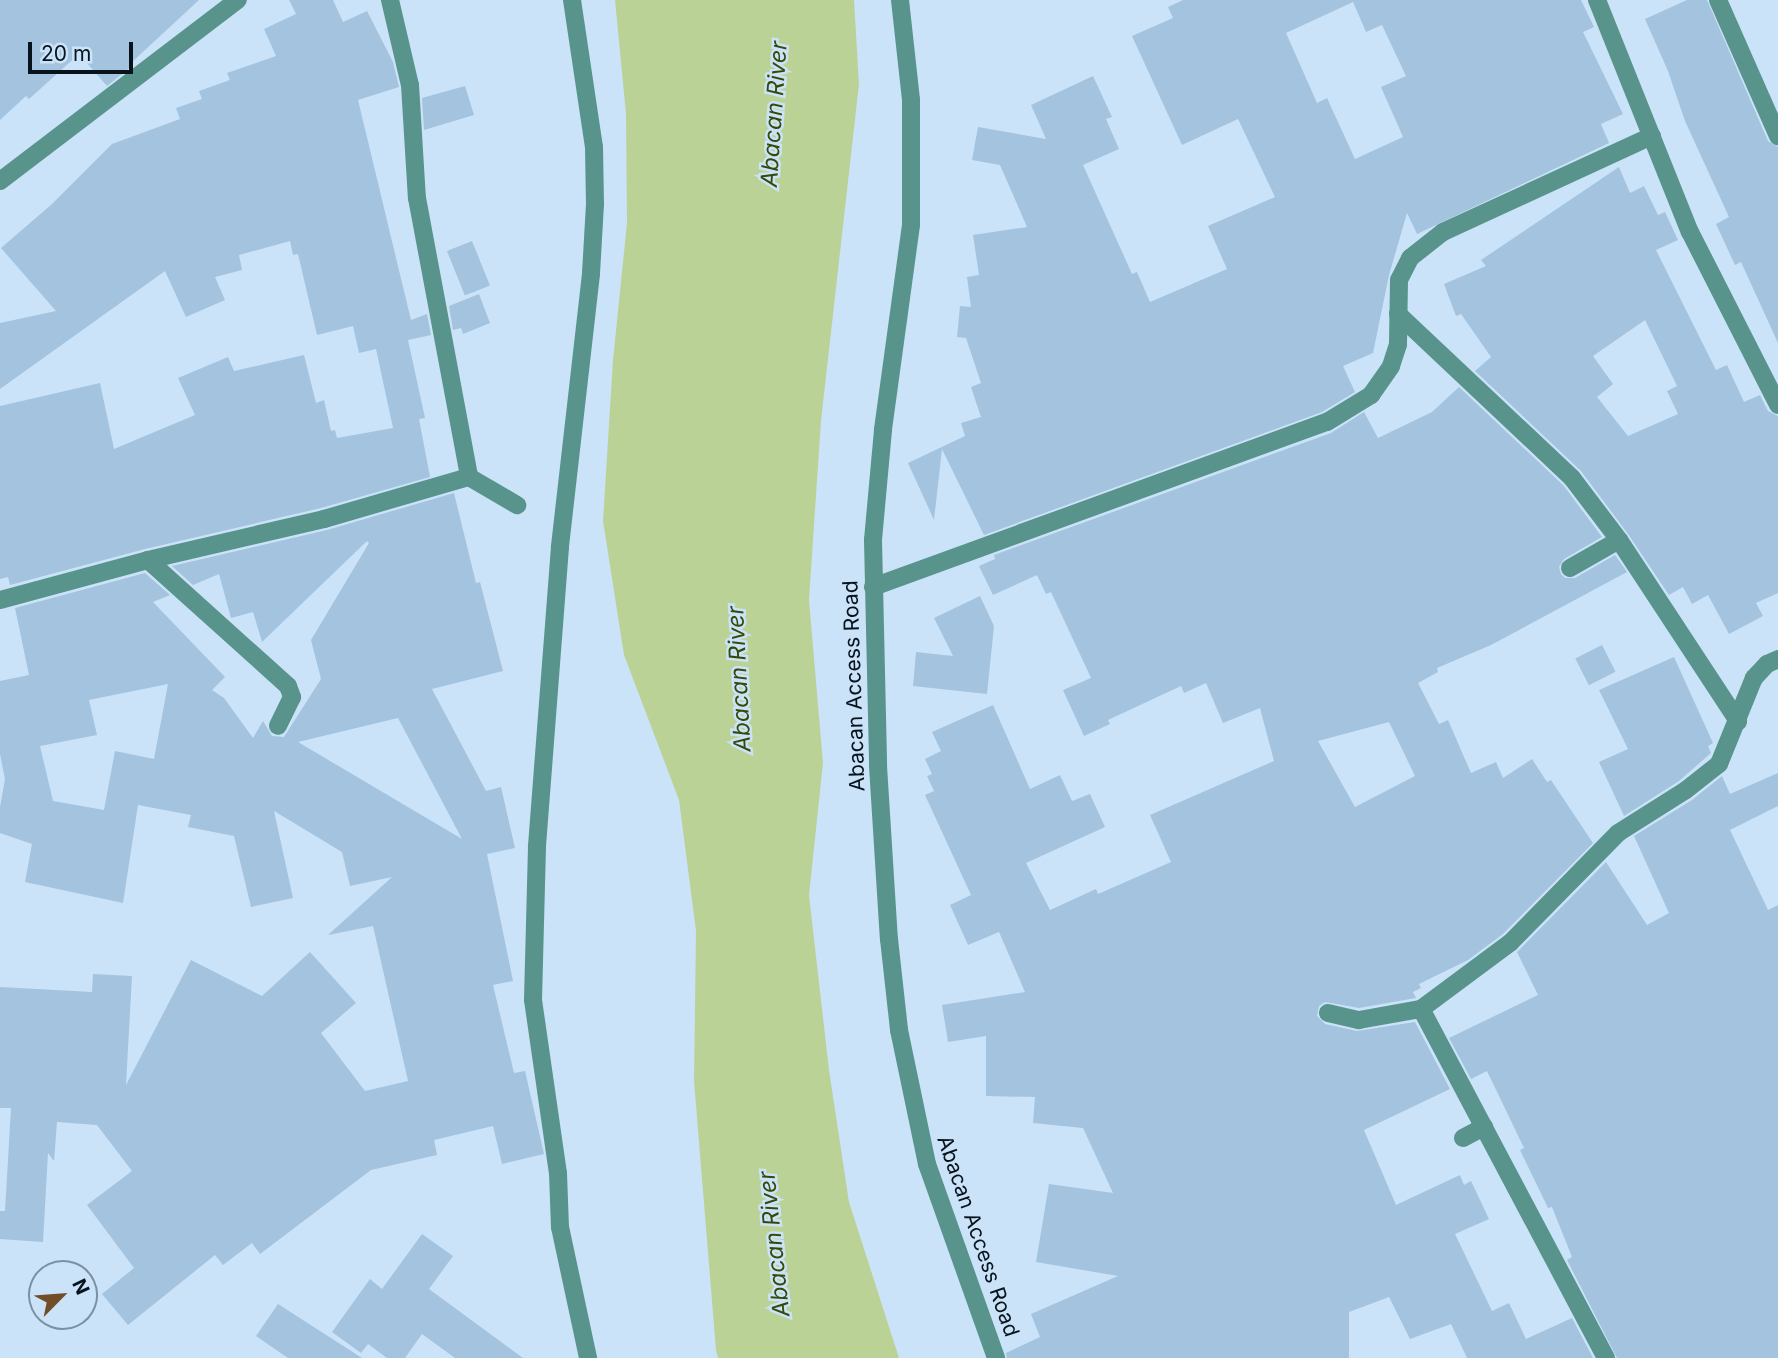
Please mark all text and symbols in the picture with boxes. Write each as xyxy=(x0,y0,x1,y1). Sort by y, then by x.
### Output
scale bar xyxy=(32,28,136,72)
water label: Abacan River xyxy=(755,40,793,188)
text: 20 m xyxy=(41,41,91,66)
street label: Abacan Access Road xyxy=(838,580,870,792)
water label: Abacan River xyxy=(721,605,757,753)
street label: Abacan Access Road xyxy=(932,1132,1024,1340)
water label: Abacan River xyxy=(753,1170,795,1318)
north arrow xyxy=(28,1260,98,1330)
text: N xyxy=(67,1275,94,1298)

